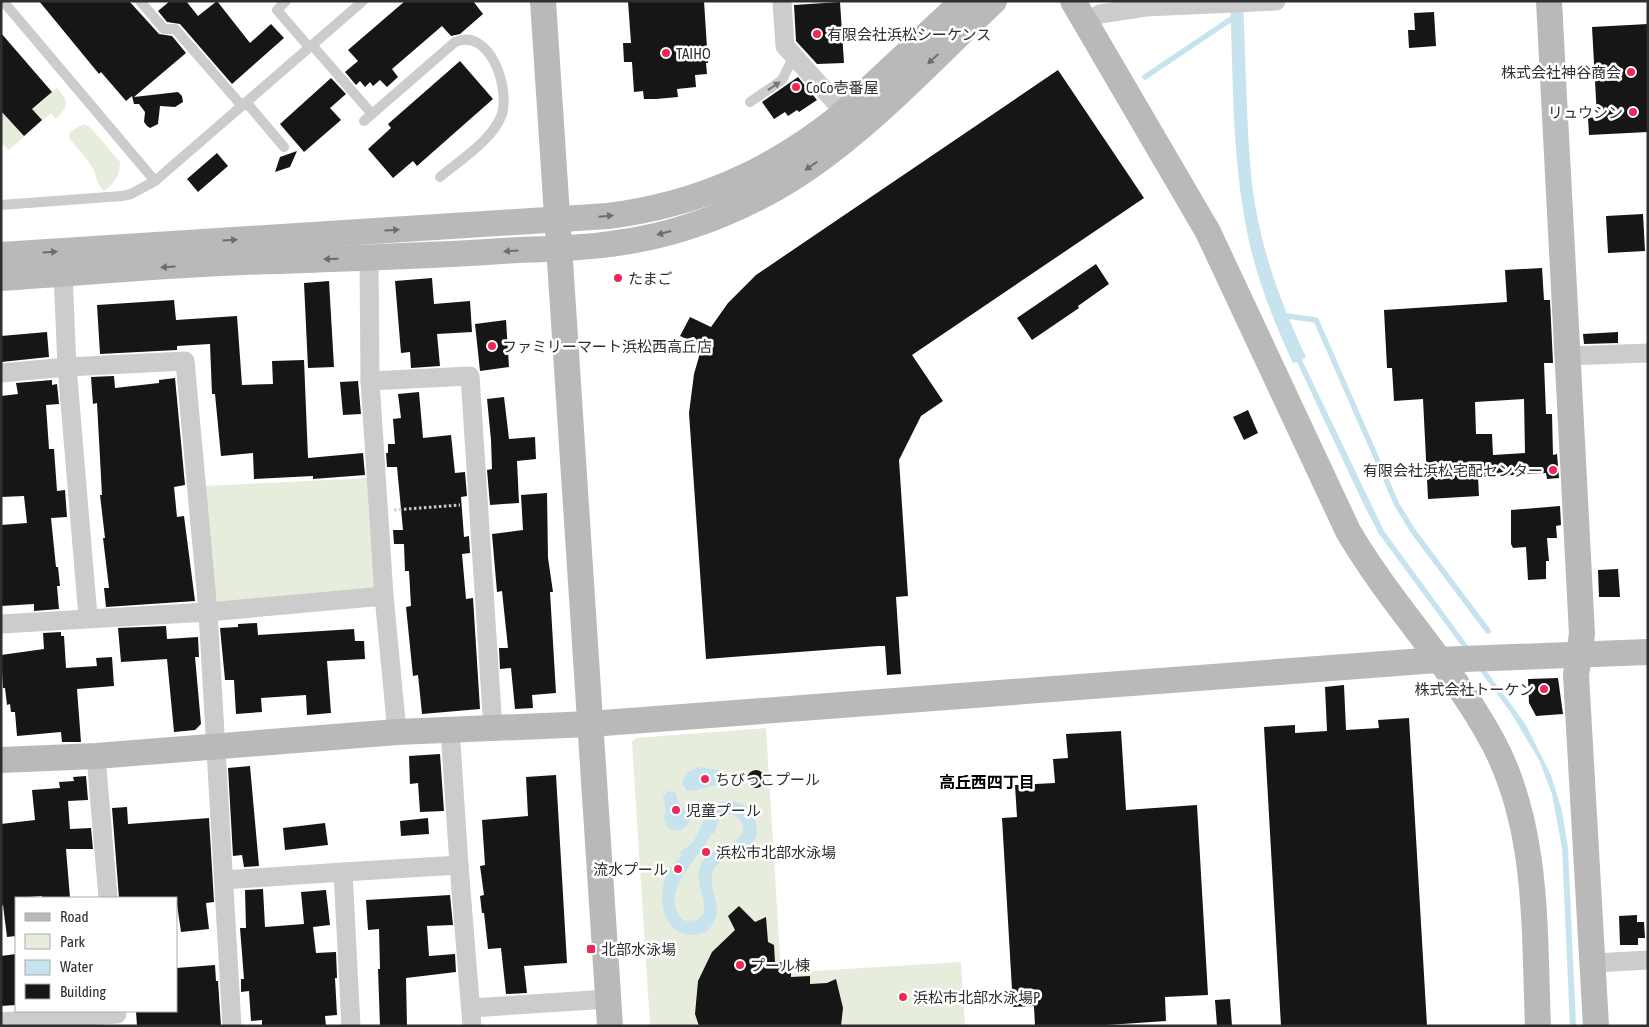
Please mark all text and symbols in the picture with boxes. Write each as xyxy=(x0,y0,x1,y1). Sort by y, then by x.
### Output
place label: 有限会社浜松シーケンス xyxy=(827,26,991,43)
marker: 有限会社浜松シーケンス xyxy=(811,28,823,40)
place label: TAIHO xyxy=(676,45,711,62)
marker: TAIHO xyxy=(660,47,672,59)
one-way arrow xyxy=(928,53,940,65)
place label: 株式会社神谷商会 xyxy=(1501,64,1621,81)
marker: 株式会社神谷商会 xyxy=(1625,66,1637,78)
place label: CoCo壱番屋 xyxy=(806,79,879,96)
one-way arrow xyxy=(767,81,780,91)
marker: CoCo壱番屋 xyxy=(790,81,802,93)
place label: リュウシン xyxy=(1548,104,1623,121)
marker: リュウシン xyxy=(1627,106,1639,118)
one-way arrow xyxy=(805,161,818,171)
one-way arrow xyxy=(598,212,614,220)
one-way arrow xyxy=(384,226,400,234)
one-way arrow xyxy=(657,229,672,237)
one-way arrow xyxy=(222,236,238,244)
one-way arrow xyxy=(502,247,518,255)
one-way arrow xyxy=(42,248,58,256)
one-way arrow xyxy=(323,256,339,264)
one-way arrow xyxy=(160,264,176,272)
place label: たまご xyxy=(628,270,673,287)
marker: たまご xyxy=(612,272,624,284)
place label: ファミリーマート浜松西高丘店 xyxy=(502,338,712,355)
marker: ファミリーマート浜松西高丘店 xyxy=(486,340,498,352)
place label: 有限会社浜松宅配センター xyxy=(1363,462,1543,479)
marker: 有限会社浜松宅配センター xyxy=(1547,464,1559,476)
place label: 株式会社トーケン xyxy=(1414,681,1534,698)
marker: 株式会社トーケン xyxy=(1538,683,1550,695)
place label: ちびっこプール xyxy=(715,771,820,788)
marker: ちびっこプール xyxy=(699,773,711,785)
district label: 高丘西四丁目 xyxy=(939,773,1035,791)
place label: 児童プール xyxy=(686,802,761,819)
marker: 児童プール xyxy=(670,804,682,816)
place label: 浜松市北部水泳場 xyxy=(716,844,836,861)
marker: 浜松市北部水泳場 xyxy=(700,846,712,858)
place label: 流水プール xyxy=(593,861,668,878)
marker: 流水プール xyxy=(672,863,684,875)
legend xyxy=(15,897,178,1012)
text: Road xyxy=(60,908,89,925)
text: Park xyxy=(60,933,85,950)
place label: 北部水泳場 xyxy=(601,941,676,958)
marker: 北部水泳場 xyxy=(585,943,597,955)
place label: プール棟 xyxy=(750,957,810,974)
text: Water xyxy=(60,958,93,975)
marker: プール棟 xyxy=(734,959,746,971)
text: Building xyxy=(60,983,106,1000)
place label: 浜松市北部水泳場P xyxy=(913,989,1040,1006)
marker: 浜松市北部水泳場P xyxy=(897,991,909,1003)

